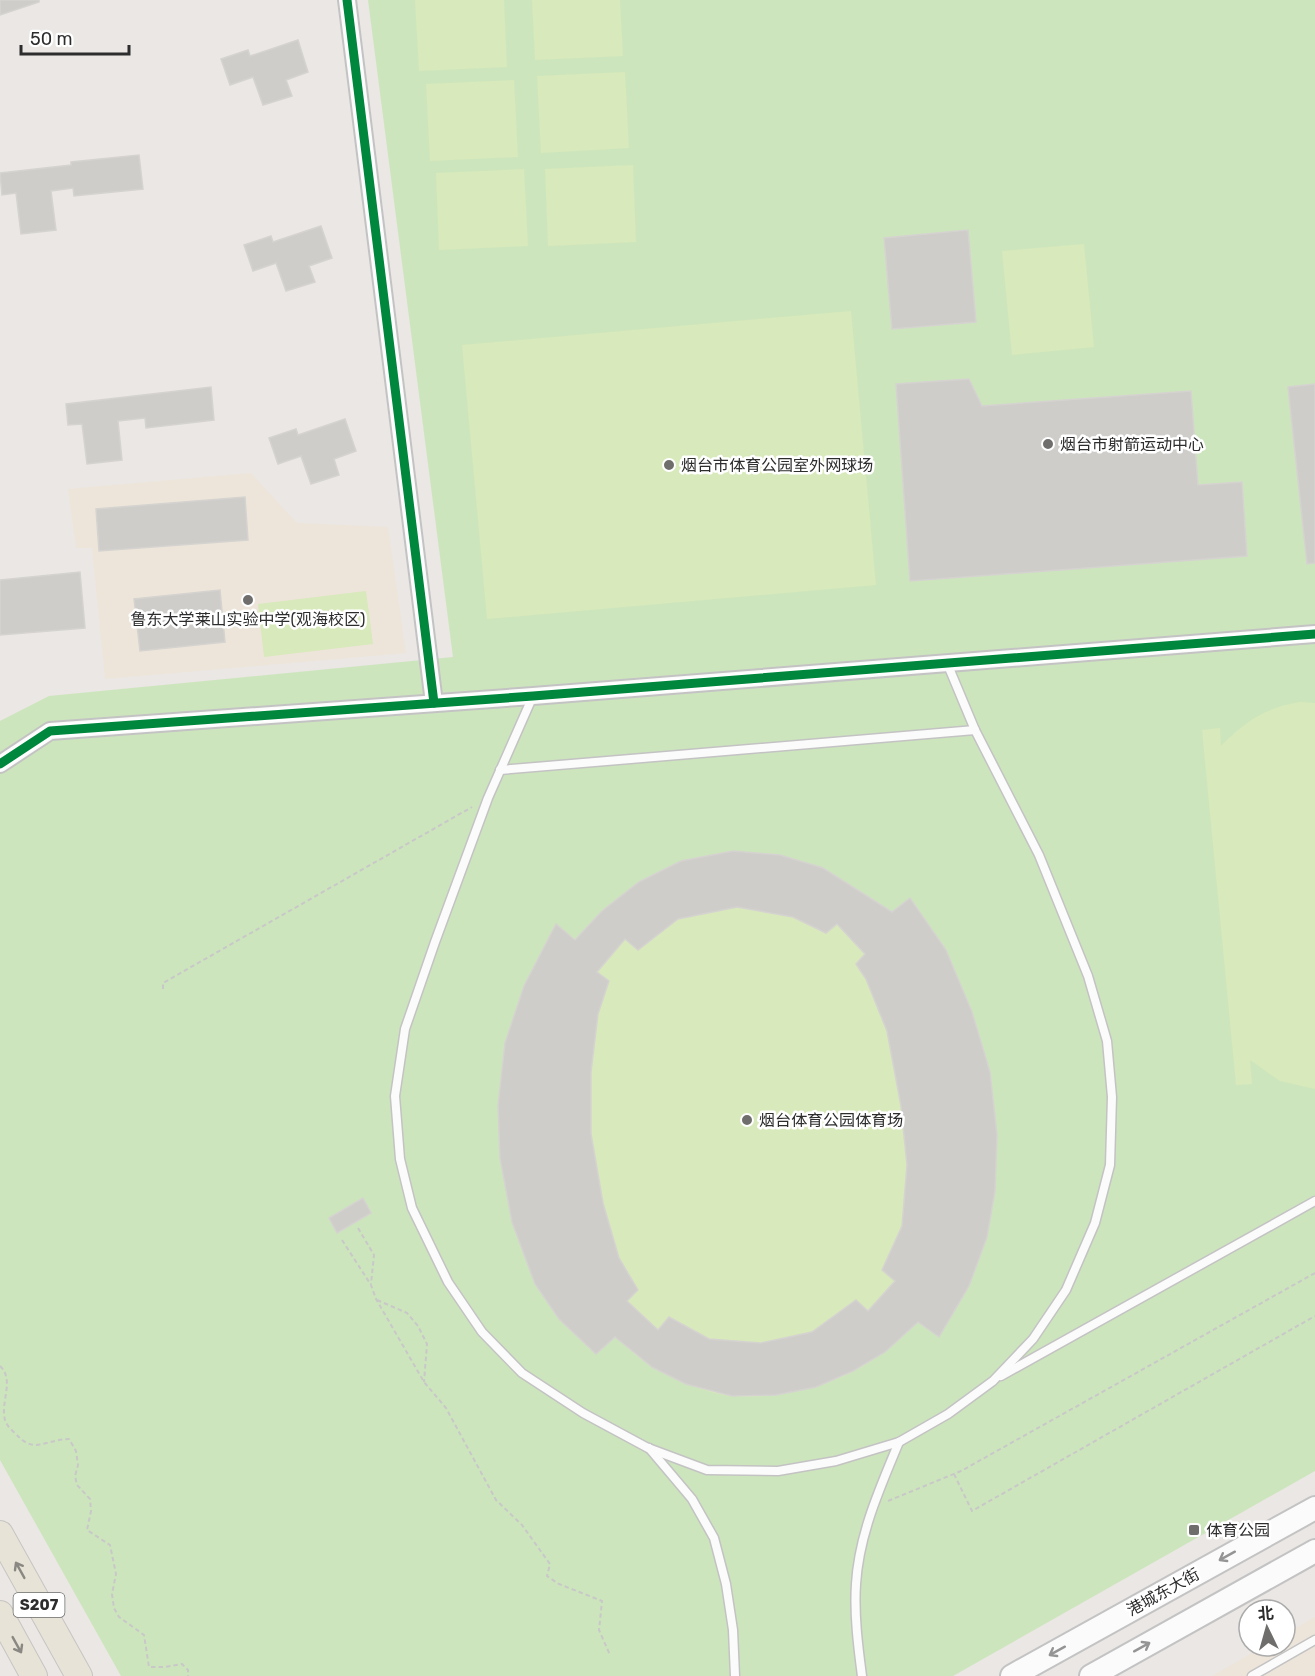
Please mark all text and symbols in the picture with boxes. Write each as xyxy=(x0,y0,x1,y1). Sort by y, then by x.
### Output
scale bar xyxy=(21,18,129,56)
text: 50 m xyxy=(30,28,73,50)
place label: 烟台市射箭运动中心 xyxy=(1060,435,1204,454)
marker: 烟台市射箭运动中心 xyxy=(1041,437,1055,451)
place label: 烟台市体育公园室外网球场 xyxy=(681,456,873,475)
marker: 烟台市体育公园室外网球场 xyxy=(662,458,676,472)
marker: 鲁东大学莱山实验中学(观海校区) xyxy=(241,593,255,607)
place label: 鲁东大学莱山实验中学(观海校区) xyxy=(131,610,365,629)
place label: 烟台体育公园体育场 xyxy=(759,1111,903,1130)
marker: 烟台体育公园体育场 xyxy=(740,1113,754,1127)
place label: 体育公园 xyxy=(1206,1521,1270,1540)
marker: 体育公园 xyxy=(1187,1523,1201,1537)
one-way arrow xyxy=(1219,1551,1236,1563)
one-way arrow xyxy=(14,1562,26,1579)
street label: 港城东大街 xyxy=(1123,1564,1203,1620)
road number: S207 xyxy=(14,1593,64,1617)
north arrow xyxy=(1237,1598,1297,1658)
text: 北 xyxy=(1257,1603,1275,1624)
one-way arrow xyxy=(11,1636,23,1653)
one-way arrow xyxy=(1133,1641,1150,1653)
one-way arrow xyxy=(1048,1646,1066,1657)

